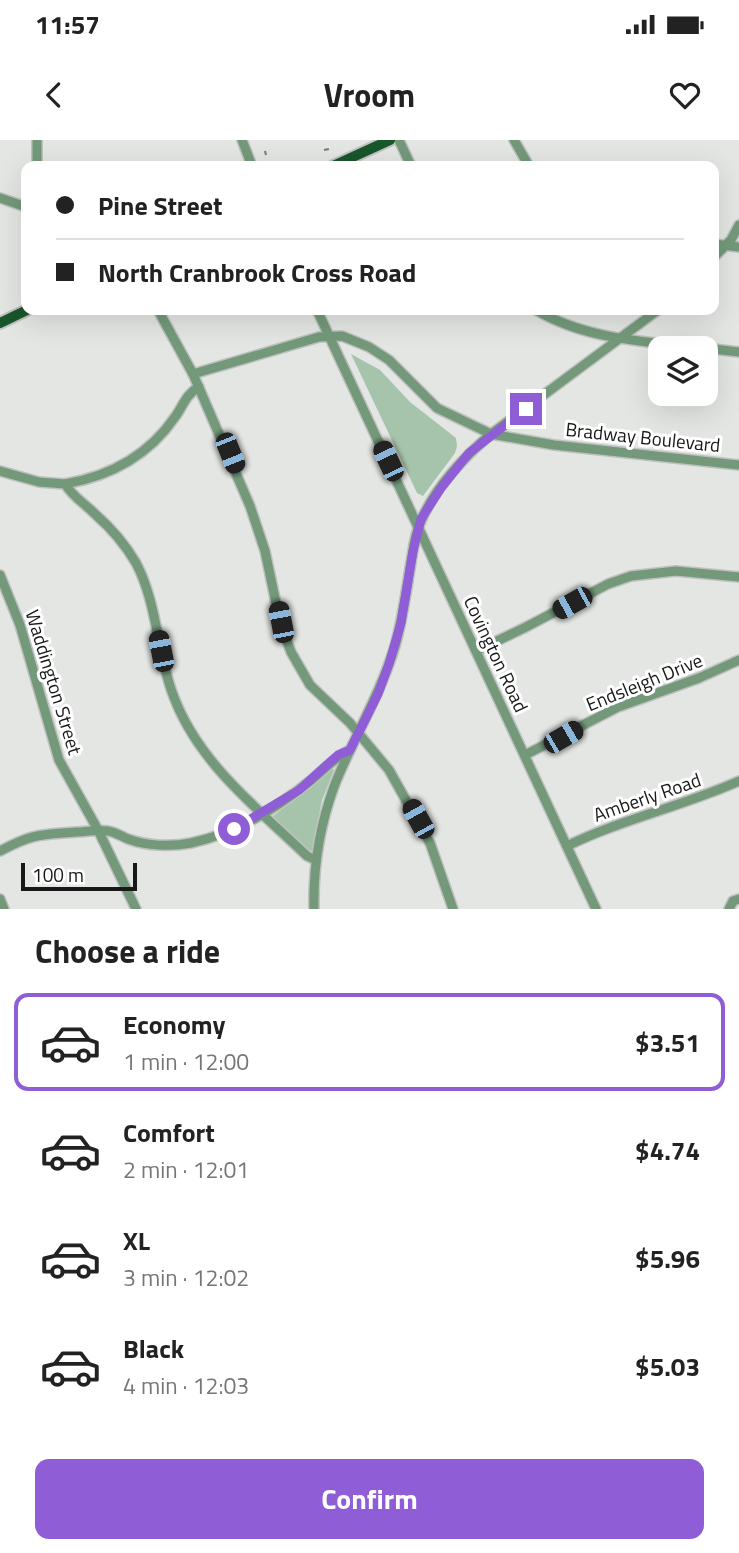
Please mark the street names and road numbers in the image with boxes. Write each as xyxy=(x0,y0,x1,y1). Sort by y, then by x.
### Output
street label: Bradway Boulevard xyxy=(564,414,722,459)
street label: Covington Road xyxy=(457,591,536,717)
street label: Waddington Street xyxy=(19,606,90,758)
street label: Endsleigh Drive xyxy=(581,645,706,718)
street label: Amberly Road xyxy=(589,765,705,829)

